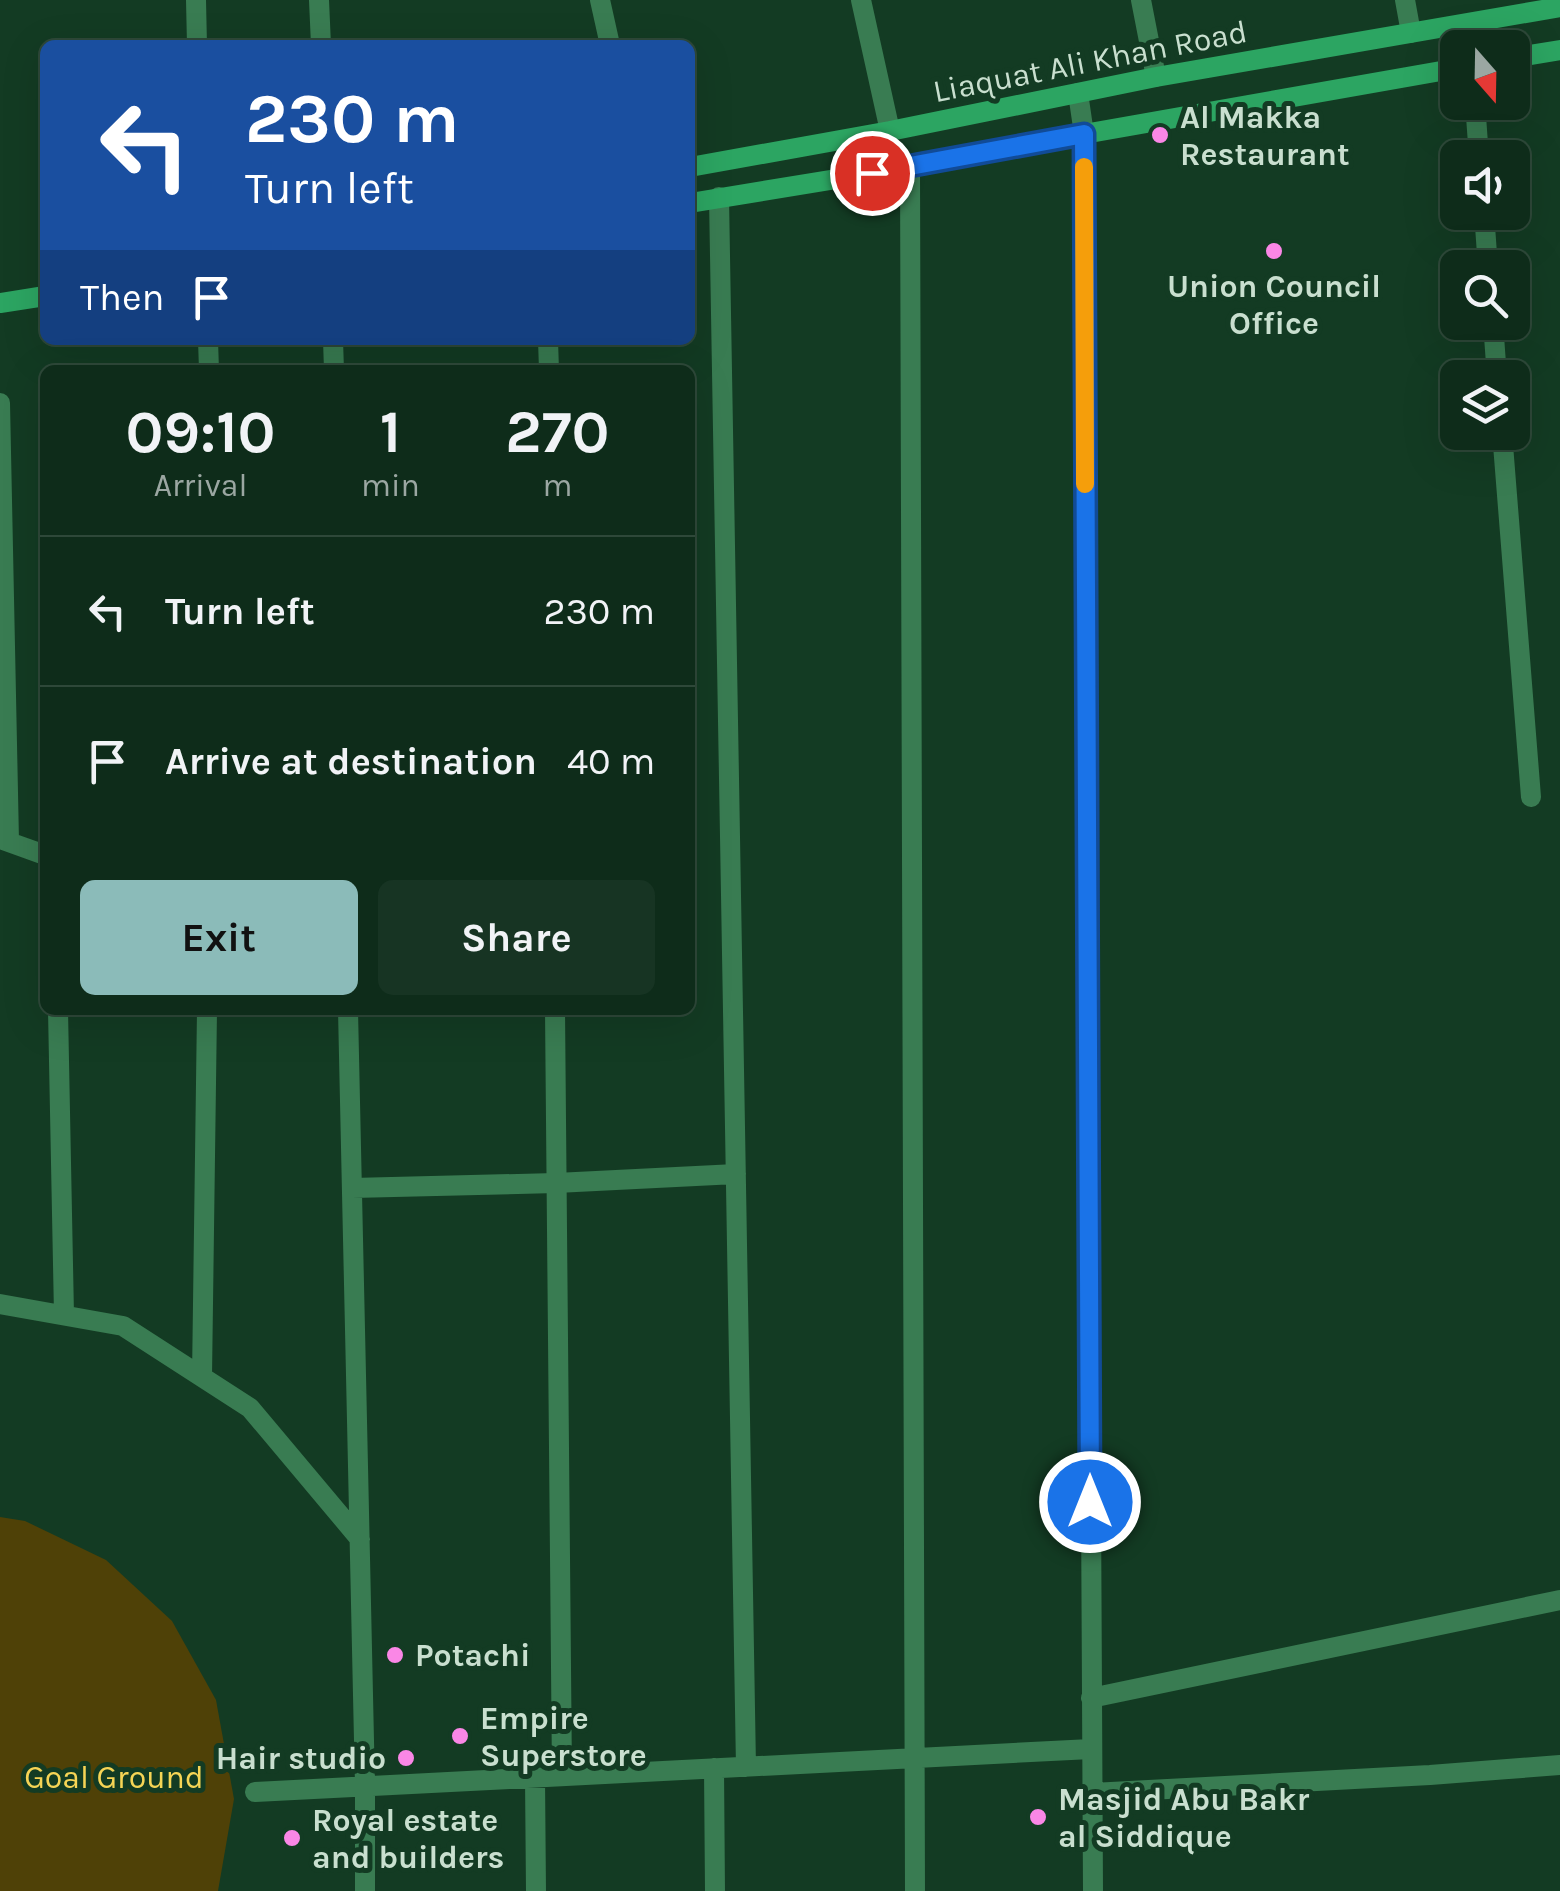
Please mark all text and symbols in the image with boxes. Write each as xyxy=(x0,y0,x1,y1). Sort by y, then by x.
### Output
street label: Liaquat Ali Khan Road xyxy=(930,13,1250,110)
north arrow xyxy=(1440,30,1530,120)
map controls xyxy=(1440,30,1530,450)
text: 230 m xyxy=(245,78,459,160)
icon: left xyxy=(80,80,210,210)
place label: Al Makka Restaurant xyxy=(1180,99,1350,173)
marker: Al Makka Restaurant xyxy=(1149,124,1171,146)
pin xyxy=(830,131,915,216)
button: sound xyxy=(1440,140,1530,230)
icon: arrive xyxy=(845,146,900,201)
text: Turn left xyxy=(245,162,414,214)
marker: Union Council Office xyxy=(1263,240,1285,262)
button: search xyxy=(1440,250,1530,340)
place label: Union Council Office xyxy=(1167,268,1381,342)
icon: arrive xyxy=(184,270,239,325)
text: Then xyxy=(80,275,164,320)
button: layers xyxy=(1440,360,1530,450)
text: 09:10 xyxy=(126,397,276,467)
text: 1 xyxy=(380,397,401,467)
text: 270 xyxy=(505,397,609,467)
text: Arrival xyxy=(154,467,247,504)
text: min xyxy=(361,467,420,504)
text: m xyxy=(542,467,572,504)
icon: left xyxy=(80,584,135,639)
text: Turn left xyxy=(165,589,315,634)
text: 230 m xyxy=(543,589,655,634)
icon: arrive xyxy=(80,734,135,789)
text: Arrive at destination xyxy=(165,739,537,784)
text: 40 m xyxy=(567,739,655,784)
button: Exit xyxy=(80,880,358,995)
button: Share xyxy=(378,880,655,995)
position arrow xyxy=(1038,1450,1142,1554)
place label: Potachi xyxy=(415,1637,530,1674)
marker: Potachi xyxy=(384,1644,406,1666)
place label: Empire Superstore xyxy=(480,1700,647,1774)
marker: Empire Superstore xyxy=(449,1725,471,1747)
place label: Hair studio xyxy=(216,1740,386,1777)
marker: Hair studio xyxy=(395,1747,417,1769)
park label: Goal Ground xyxy=(24,1759,204,1796)
place label: Masjid Abu Bakr al Siddique xyxy=(1058,1781,1310,1855)
place label: Royal estate and builders xyxy=(312,1802,504,1876)
marker: Masjid Abu Bakr al Siddique xyxy=(1027,1806,1049,1828)
marker: Royal estate and builders xyxy=(281,1827,303,1849)

